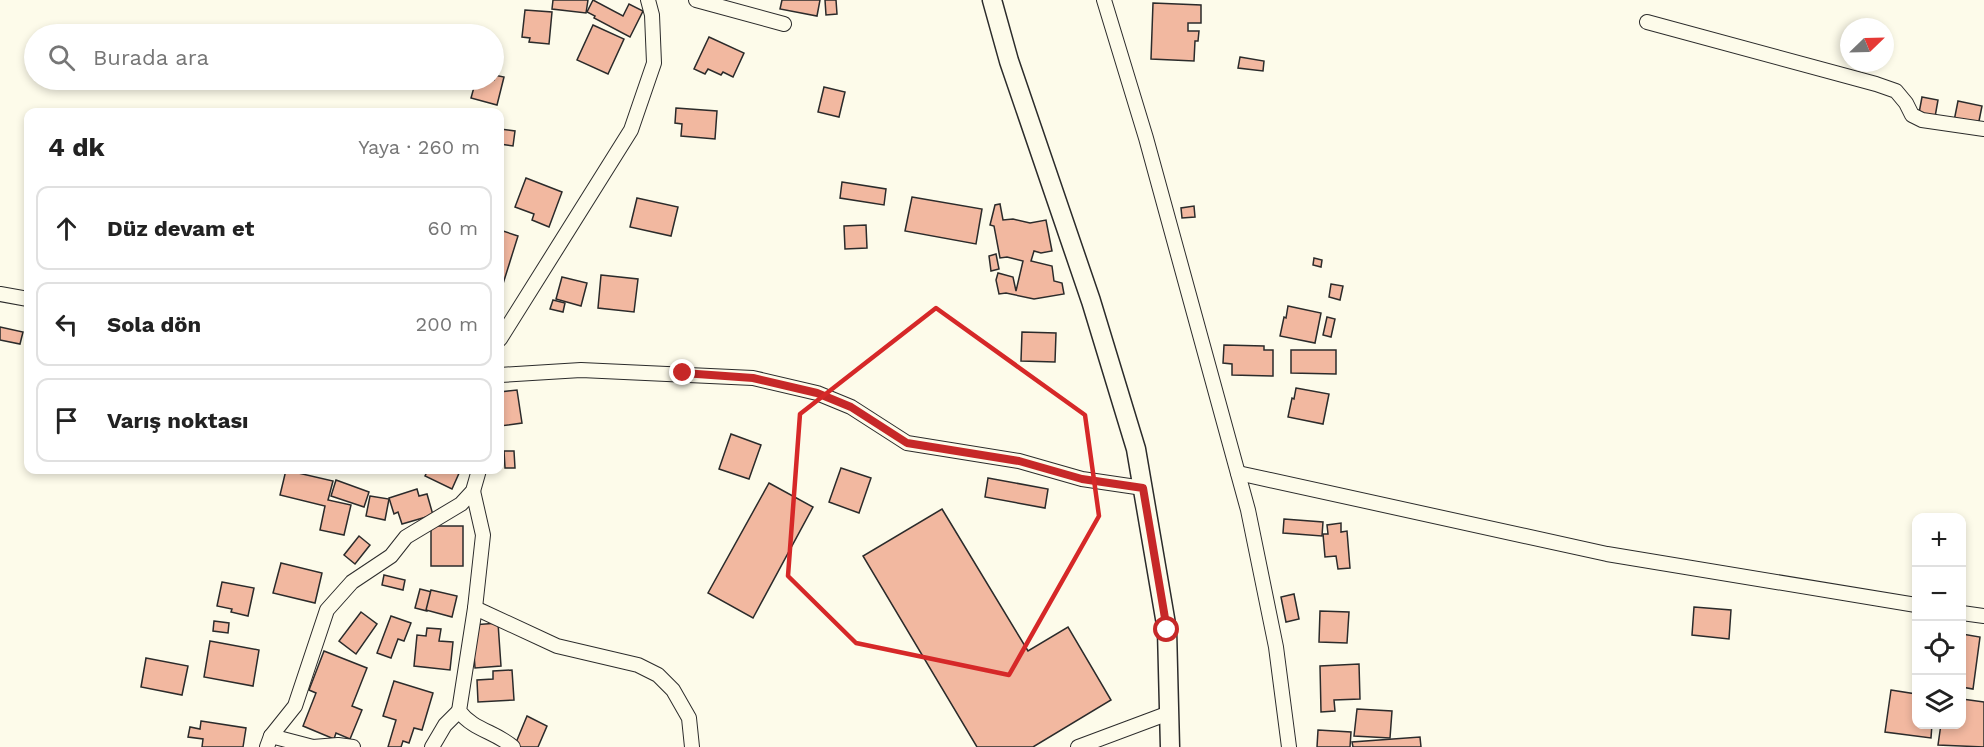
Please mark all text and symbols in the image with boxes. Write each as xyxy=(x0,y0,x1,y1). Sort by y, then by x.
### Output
north arrow xyxy=(1840,18,1894,72)
search box xyxy=(24,24,504,90)
icon: search xyxy=(45,41,78,74)
text: Burada ara xyxy=(93,45,209,70)
text: 4 dk xyxy=(48,132,105,162)
text: Yaya · 260 m xyxy=(358,135,480,159)
icon: ahead xyxy=(50,212,83,245)
text: Düz devam et xyxy=(107,216,254,241)
text: 60 m xyxy=(428,216,478,240)
icon: left xyxy=(50,308,83,341)
text: Sola dön xyxy=(107,312,201,337)
text: 200 m xyxy=(416,312,478,336)
route end xyxy=(669,359,695,385)
icon: arrive xyxy=(50,404,83,437)
text: Varış noktası xyxy=(107,408,249,433)
map controls xyxy=(1912,513,1966,729)
button: + xyxy=(1912,513,1966,567)
button: − xyxy=(1912,567,1966,621)
route start xyxy=(1153,616,1179,642)
button: locate xyxy=(1912,621,1966,675)
button: layers xyxy=(1912,675,1966,729)

